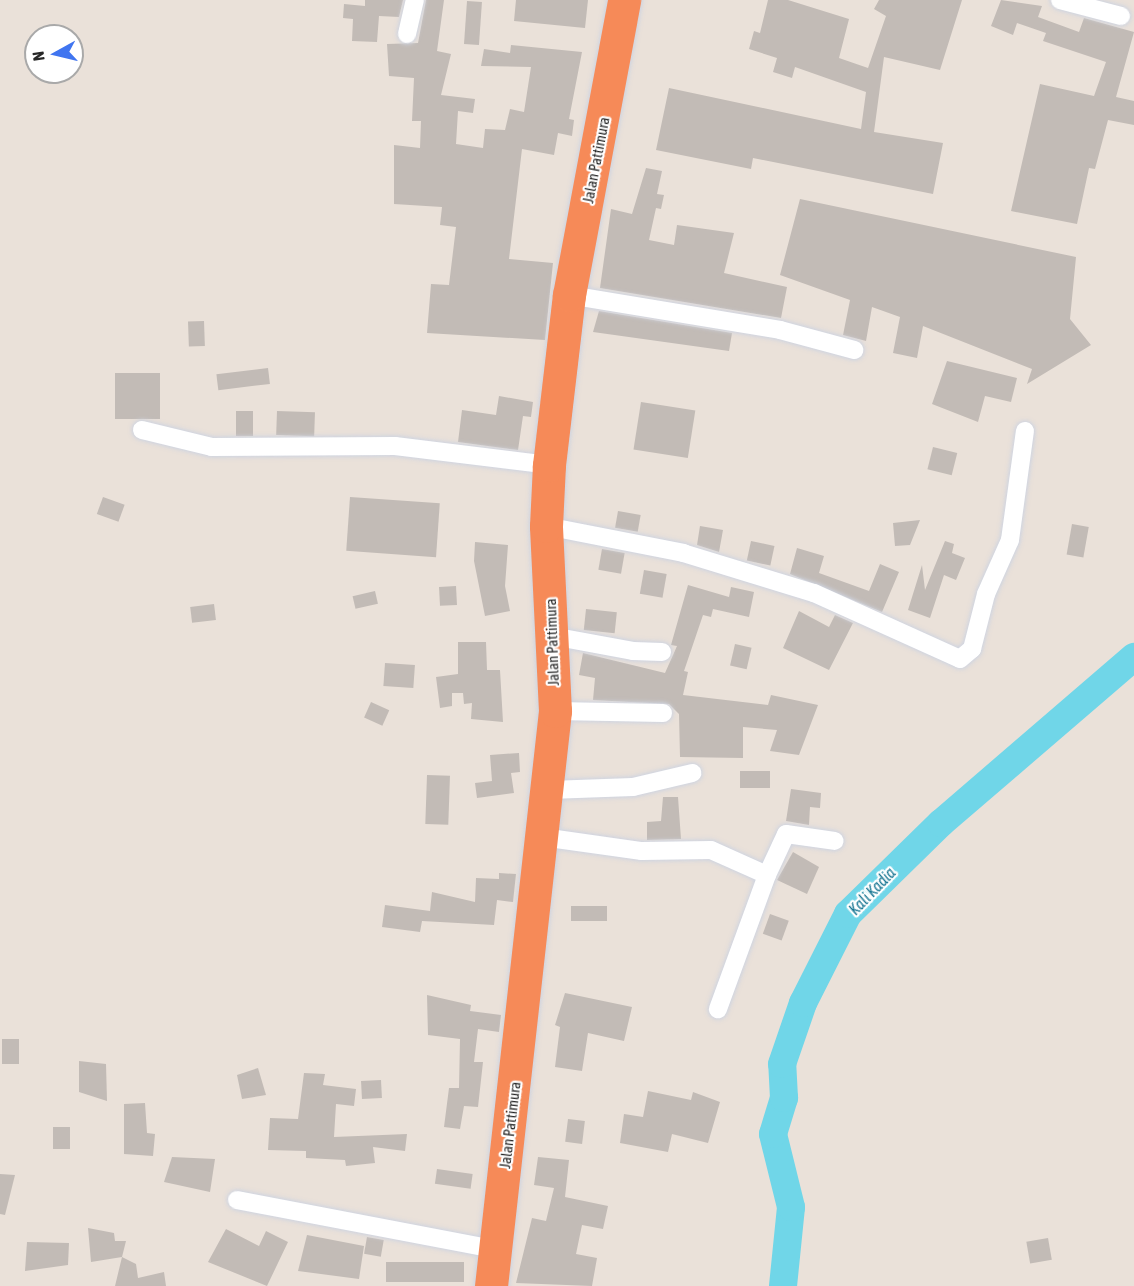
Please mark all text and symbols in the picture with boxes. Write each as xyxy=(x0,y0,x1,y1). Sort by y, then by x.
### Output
north arrow xyxy=(24,24,84,84)
text: N xyxy=(29,50,48,62)
street label: Jalan Pattimura xyxy=(579,115,613,205)
street label: Jalan Pattimura xyxy=(541,598,563,686)
water label: Kali Kadia xyxy=(845,863,899,919)
street label: Jalan Pattimura xyxy=(496,1081,524,1169)

